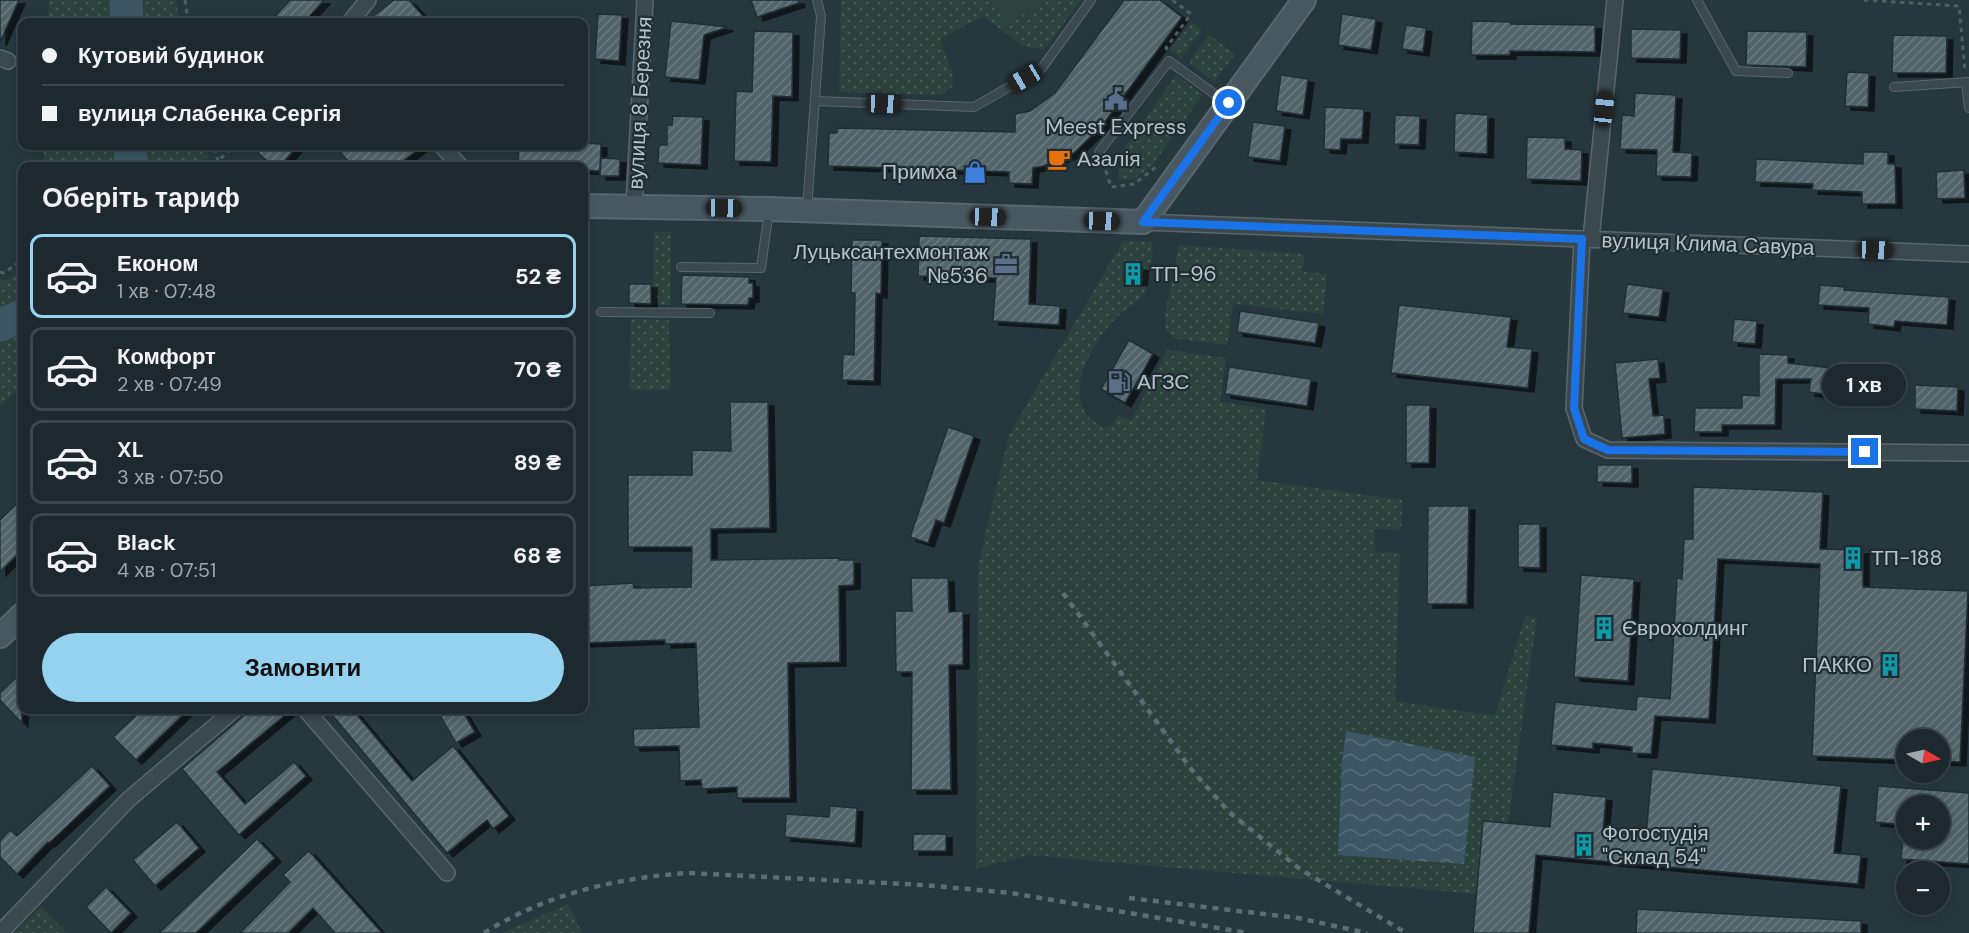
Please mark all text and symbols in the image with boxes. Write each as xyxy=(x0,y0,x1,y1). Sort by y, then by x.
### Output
street label: вулиця 8 Березня xyxy=(621,16,659,190)
text: Кутовий будинок xyxy=(78,41,264,70)
car xyxy=(1005,61,1045,95)
public building icon: Meest Express xyxy=(1103,86,1129,112)
route start xyxy=(1215,89,1242,116)
car xyxy=(1593,90,1615,128)
car xyxy=(866,94,902,114)
text: вулиця Слабенка Сергія xyxy=(78,99,341,128)
place label: Meest Express xyxy=(1045,113,1187,141)
place label: Азалія xyxy=(1077,145,1141,173)
cafe icon: Азалія xyxy=(1046,146,1072,172)
place label: Примха xyxy=(882,158,957,186)
shop icon: Примха xyxy=(962,159,988,185)
text: Оберіть тариф xyxy=(42,180,240,215)
car xyxy=(706,199,742,217)
car xyxy=(970,207,1006,227)
car xyxy=(1084,211,1120,231)
street label: вулиця Клима Савура xyxy=(1601,226,1815,262)
place label: Луцьксантехмонтаж №536 xyxy=(793,238,988,290)
car xyxy=(1857,240,1893,260)
icon: car xyxy=(45,249,99,303)
text: Економ xyxy=(117,249,199,278)
office icon: Луцьксантехмонтаж №536 xyxy=(993,251,1019,277)
place label: ТП-96 xyxy=(1151,260,1217,288)
building icon: ТП-96 xyxy=(1120,261,1146,287)
text: 52 ₴ xyxy=(515,262,561,291)
text: 1 хв · 07:48 xyxy=(117,278,216,304)
icon: car xyxy=(45,342,99,396)
text: Комфорт xyxy=(117,342,216,371)
text: 70 ₴ xyxy=(514,355,561,384)
callout: 1 хв xyxy=(1823,365,1907,407)
place label: АГЗС xyxy=(1137,368,1190,396)
fuel station icon: АГЗС xyxy=(1106,369,1132,395)
text: 2 хв · 07:49 xyxy=(117,371,222,397)
text: 1 хв xyxy=(1846,372,1882,398)
icon: car xyxy=(45,435,99,489)
text: XL xyxy=(117,435,144,464)
route end xyxy=(1851,438,1878,465)
text: 89 ₴ xyxy=(514,448,561,477)
text: 3 хв · 07:50 xyxy=(117,464,223,490)
icon: car xyxy=(45,528,99,582)
text: Black xyxy=(117,528,176,557)
text: 68 ₴ xyxy=(513,541,561,570)
place label: ТП-188 xyxy=(1871,544,1942,572)
building icon: ТП-188 xyxy=(1840,545,1866,571)
text: 4 хв · 07:51 xyxy=(117,557,216,583)
place label: Єврохолдинг xyxy=(1622,614,1749,642)
building icon: Єврохолдинг xyxy=(1591,615,1617,641)
button: Замовити xyxy=(42,633,564,702)
place label: ПАККО xyxy=(1802,651,1872,679)
building icon: ПАККО xyxy=(1877,652,1903,678)
north arrow xyxy=(1896,729,1950,783)
map controls xyxy=(1896,729,1950,915)
button: + xyxy=(1896,795,1950,849)
place label: Фотостудія "Склад 54" xyxy=(1602,819,1709,871)
building icon: Фотостудія "Склад 54" xyxy=(1571,832,1597,858)
button: − xyxy=(1896,861,1950,915)

